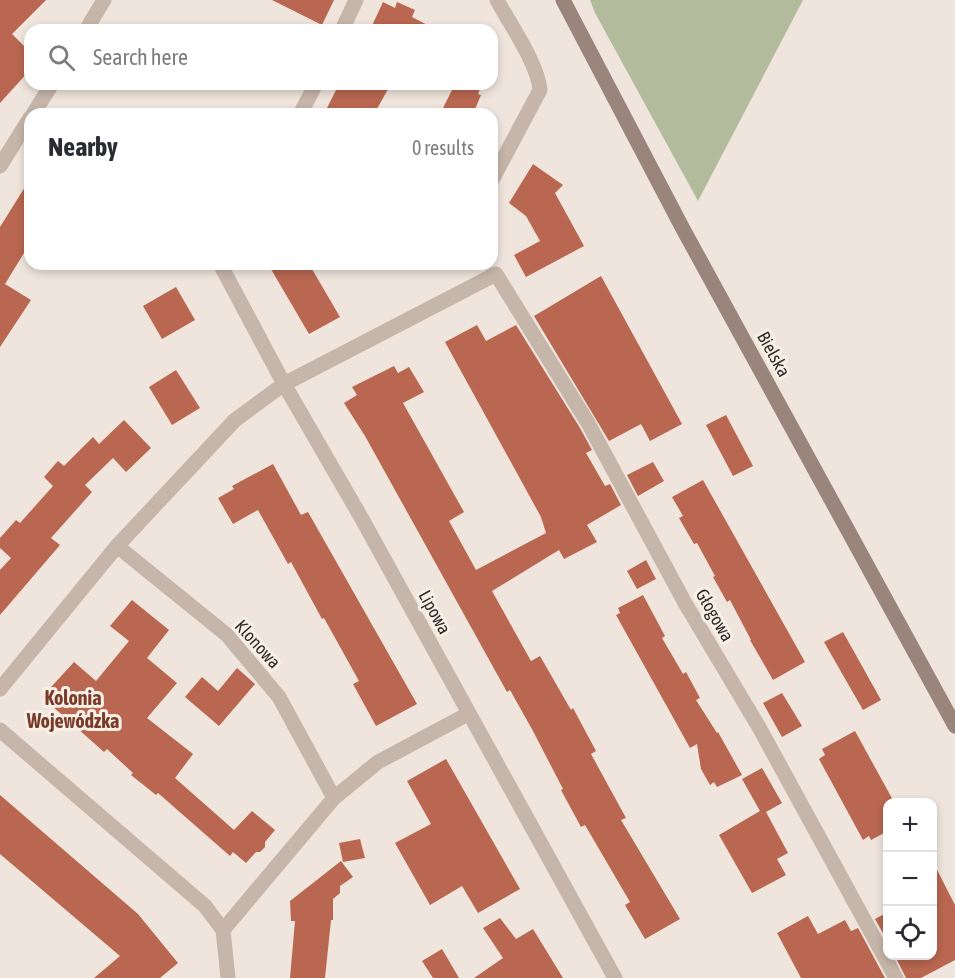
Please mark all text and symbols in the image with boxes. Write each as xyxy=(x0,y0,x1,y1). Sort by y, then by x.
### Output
search box xyxy=(24,24,498,90)
icon: search xyxy=(45,41,78,74)
text: Search here xyxy=(93,44,188,70)
text: Nearby xyxy=(48,132,118,162)
text: 0 results xyxy=(412,136,474,159)
street label: Bielska xyxy=(753,328,795,380)
street label: Głogowa xyxy=(692,585,738,645)
street label: Lipowa xyxy=(414,586,456,638)
street label: Klonowa xyxy=(231,615,285,673)
district label: Kolonia Wojewódzka xyxy=(26,686,119,732)
map controls xyxy=(883,798,937,960)
button: + xyxy=(883,798,937,852)
button: − xyxy=(883,852,937,906)
button: locate xyxy=(883,906,937,960)

